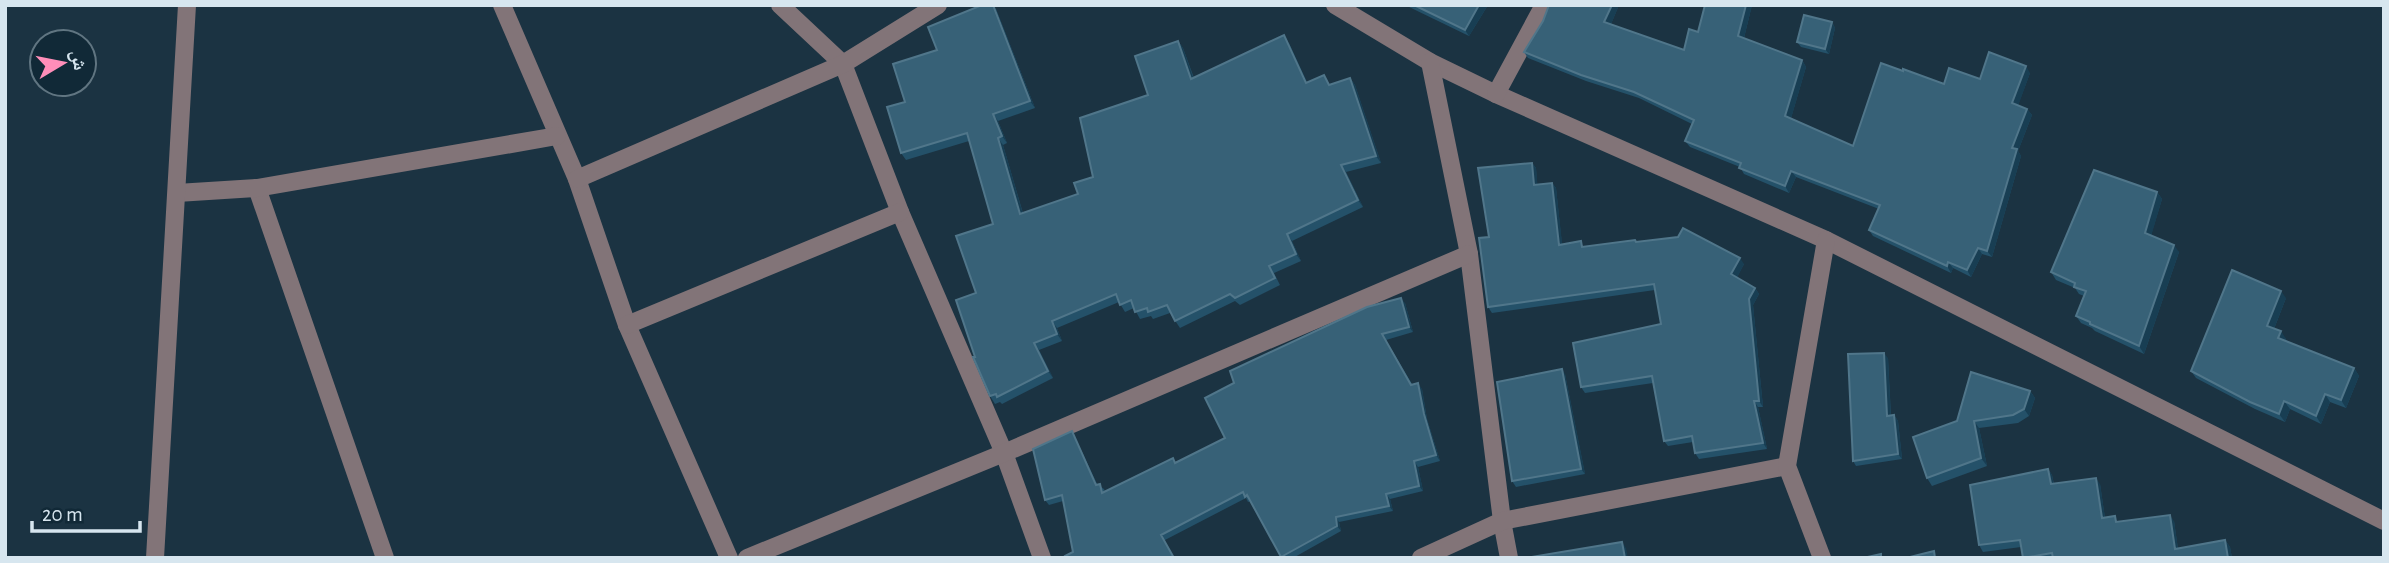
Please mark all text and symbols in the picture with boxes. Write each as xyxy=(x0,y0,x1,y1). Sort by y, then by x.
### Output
north arrow xyxy=(28,28,98,98)
text: ش xyxy=(66,49,89,72)
scale bar xyxy=(32,490,140,534)
text: 20 m xyxy=(42,504,83,525)

